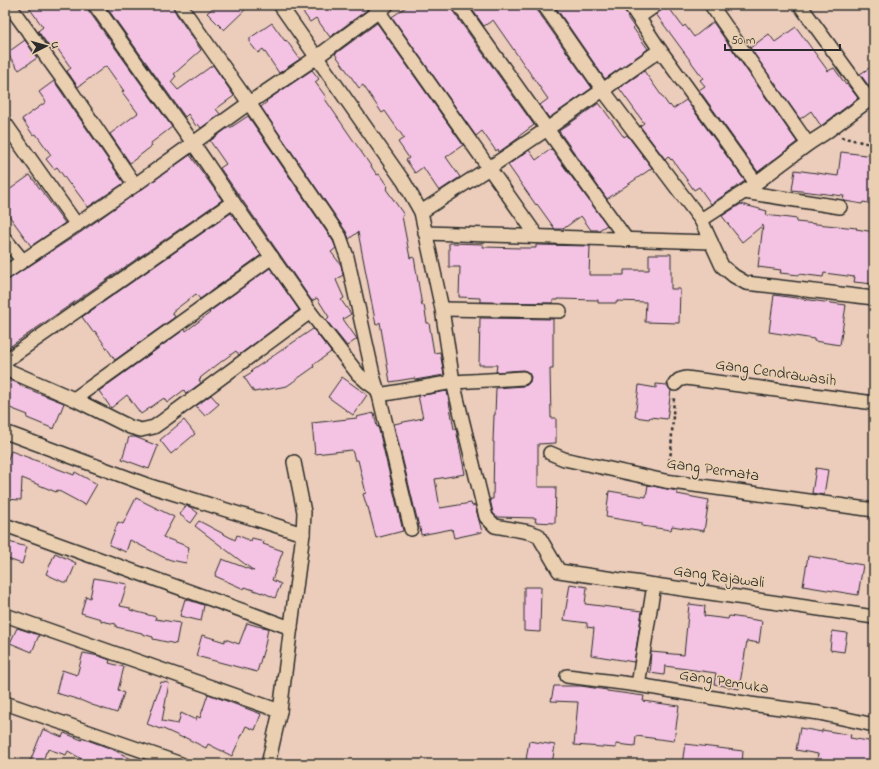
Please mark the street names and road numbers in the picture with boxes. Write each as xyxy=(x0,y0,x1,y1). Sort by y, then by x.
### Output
street label: Gang Cendrawasih xyxy=(714,353,838,393)
street label: Gang Permata xyxy=(665,452,761,488)
street label: Gang Rajawali xyxy=(672,559,766,595)
street label: Gang Pemuka xyxy=(677,663,771,701)

